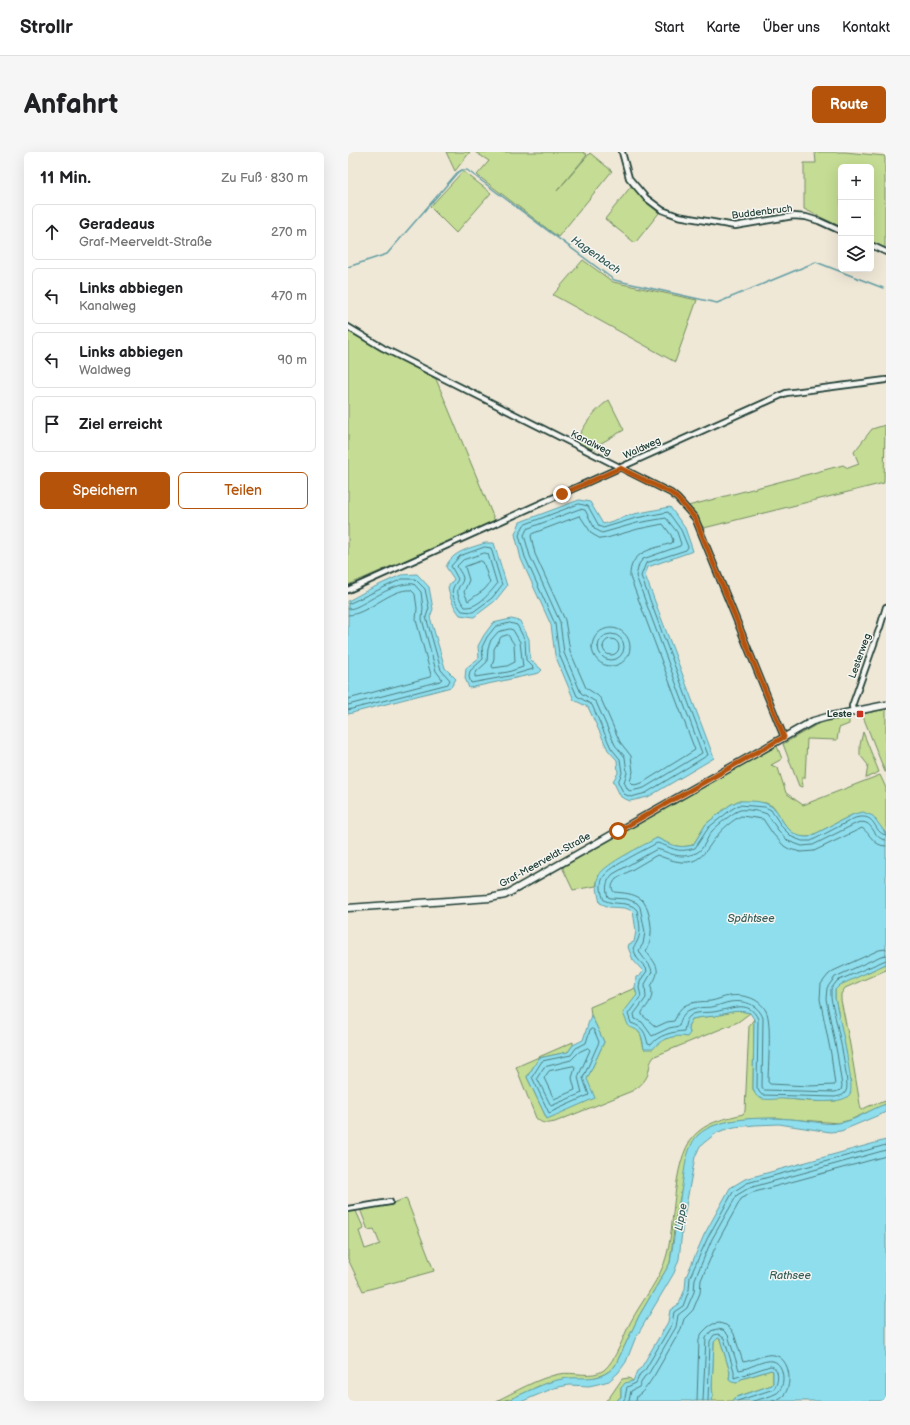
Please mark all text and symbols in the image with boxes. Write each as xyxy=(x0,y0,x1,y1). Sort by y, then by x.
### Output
text: Strollr xyxy=(20,16,73,39)
text: Start xyxy=(654,19,684,36)
text: Karte xyxy=(706,19,740,36)
text: Über uns xyxy=(762,19,820,36)
text: Kontakt xyxy=(842,19,890,36)
button: Route xyxy=(812,86,886,123)
text: Anfahrt xyxy=(24,88,118,121)
map controls xyxy=(838,164,874,272)
button: + xyxy=(838,164,874,200)
text: 11 Min. xyxy=(40,168,91,188)
text: Zu Fuß · 830 m xyxy=(221,170,308,186)
button: − xyxy=(838,200,874,236)
street label: Buddenbruch xyxy=(731,202,794,222)
text: Geradeaus xyxy=(79,215,155,234)
icon: ahead xyxy=(41,221,63,243)
text: 270 m xyxy=(271,224,307,240)
water label: Hagenbach xyxy=(569,233,623,277)
text: Graf-Meerveldt-Straße xyxy=(79,234,212,250)
button: layers xyxy=(838,236,874,272)
text: Links abbiegen xyxy=(79,279,183,298)
icon: left xyxy=(41,285,63,307)
text: 470 m xyxy=(271,288,307,304)
text: Kanalweg xyxy=(79,298,136,314)
text: Links abbiegen xyxy=(79,343,183,362)
icon: left xyxy=(41,349,63,371)
text: 90 m xyxy=(278,352,307,368)
text: Waldweg xyxy=(79,362,131,378)
icon: arrive xyxy=(41,413,63,435)
text: Ziel erreicht xyxy=(79,415,162,434)
street label: Kanalweg xyxy=(569,428,613,458)
street label: Waldweg xyxy=(621,434,663,462)
button: Speichern xyxy=(40,472,170,509)
button: Teilen xyxy=(178,472,308,509)
route end xyxy=(553,485,571,503)
street label: Lesterweg xyxy=(846,632,874,680)
place label: Leste xyxy=(827,708,852,720)
marker: Leste xyxy=(855,709,865,719)
route start xyxy=(609,822,627,840)
street label: Graf-Meerveldt-Straße xyxy=(497,830,593,890)
water label: Spähtsee xyxy=(727,912,775,925)
water label: Lippe xyxy=(672,1202,690,1232)
water label: Rathsee xyxy=(769,1269,811,1282)

